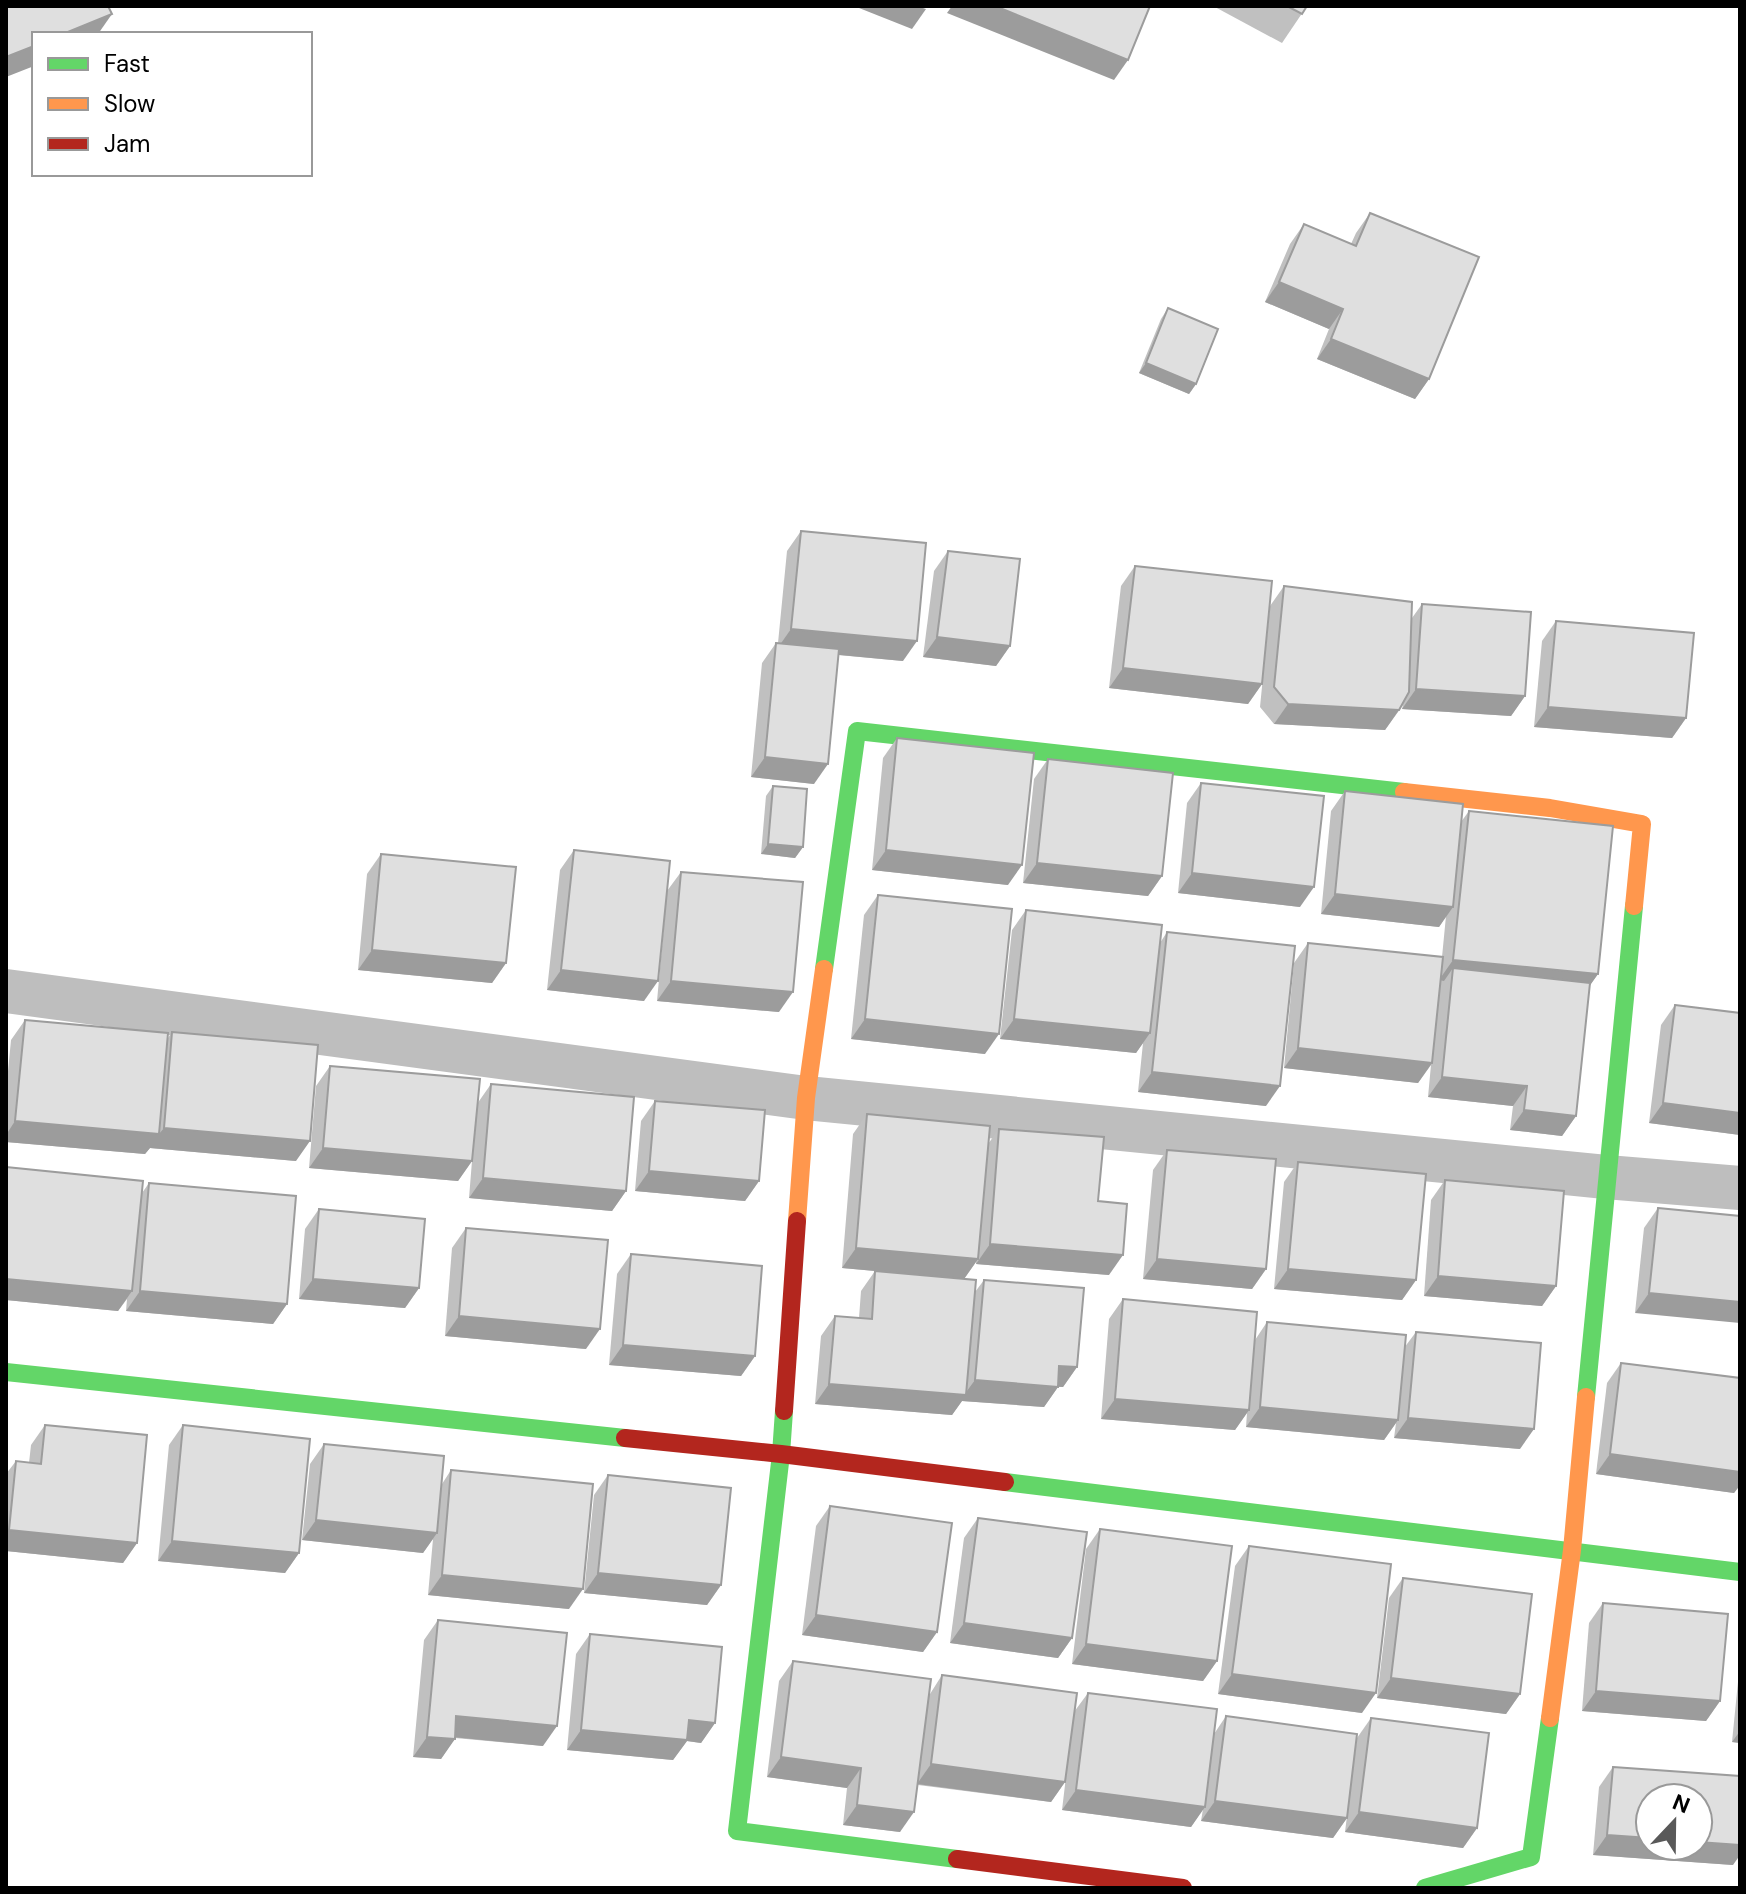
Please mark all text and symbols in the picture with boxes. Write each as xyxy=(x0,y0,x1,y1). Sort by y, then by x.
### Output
legend xyxy=(32,32,312,176)
text: Fast xyxy=(104,48,150,79)
text: Slow xyxy=(104,88,155,119)
text: Jam xyxy=(104,128,150,159)
north arrow xyxy=(1634,1782,1714,1862)
text: N xyxy=(1668,1787,1694,1820)

